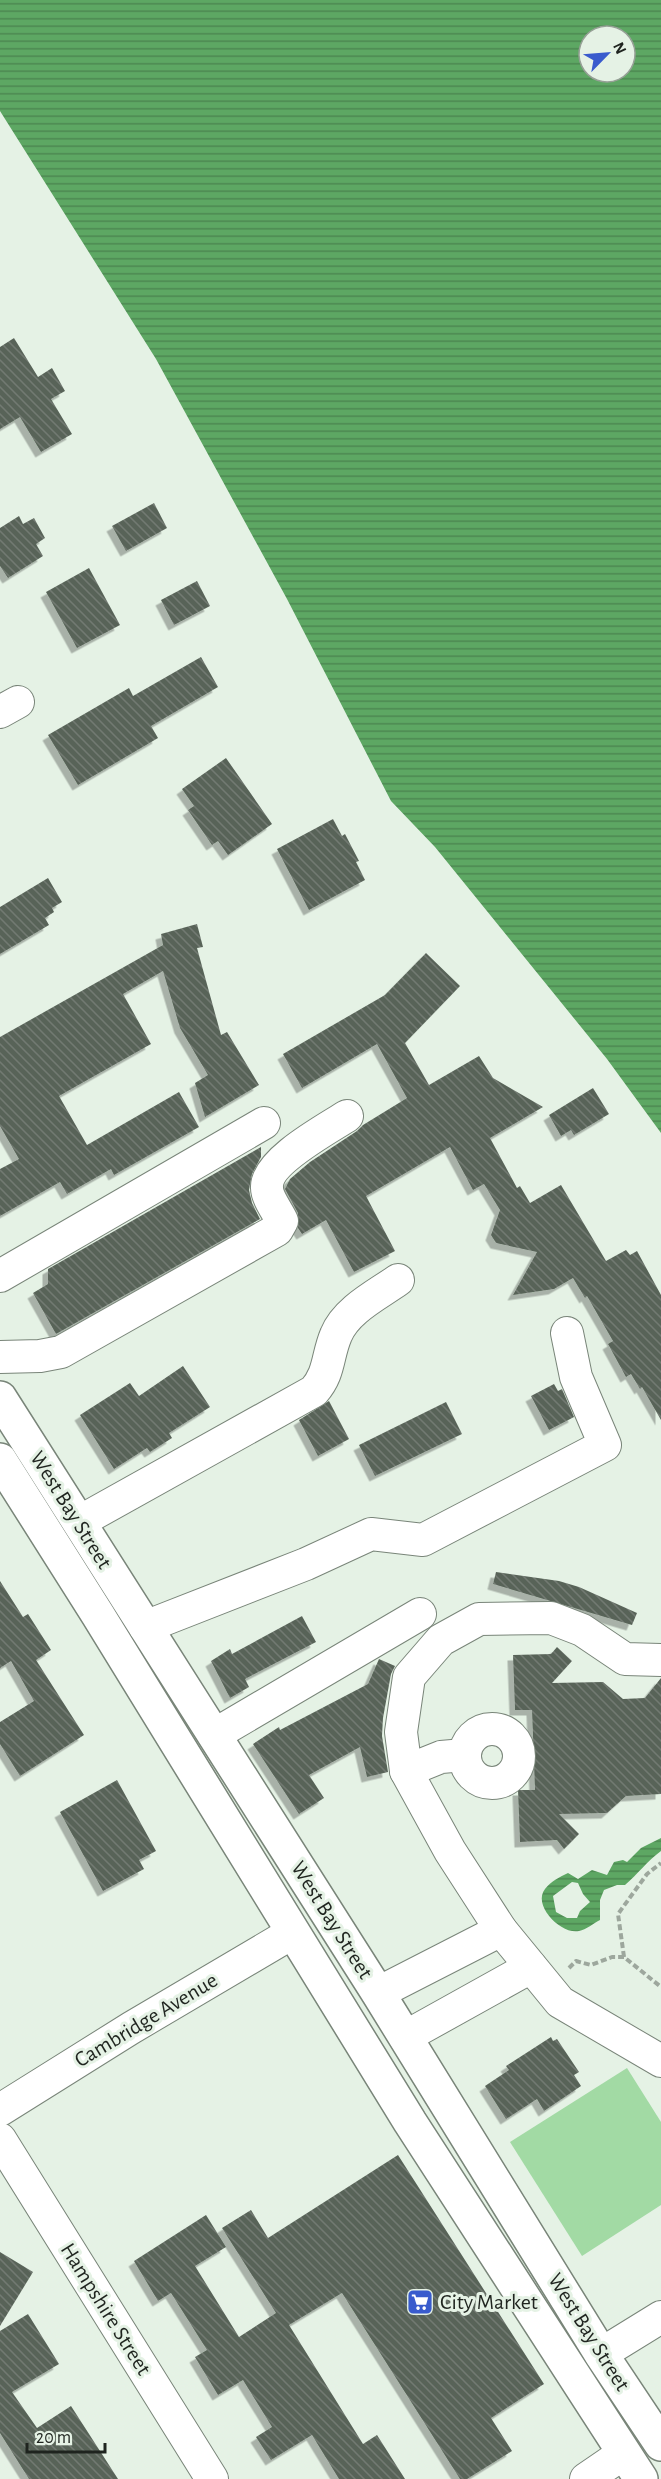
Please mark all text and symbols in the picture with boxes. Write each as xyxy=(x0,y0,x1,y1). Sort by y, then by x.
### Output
north arrow xyxy=(577,24,637,84)
text: N xyxy=(610,40,629,57)
street label: West Bay Street xyxy=(26,1447,116,1573)
street label: West Bay Street xyxy=(287,1857,377,1983)
street label: Cambridge Avenue xyxy=(71,1969,221,2071)
street label: Hampshire Street xyxy=(57,2239,155,2379)
street label: West Bay Street xyxy=(544,2269,634,2395)
supermarket icon: City Market xyxy=(405,2287,435,2317)
place label: City Market xyxy=(440,2291,538,2313)
scale bar xyxy=(27,2416,105,2454)
text: 20 m xyxy=(36,2429,71,2447)

